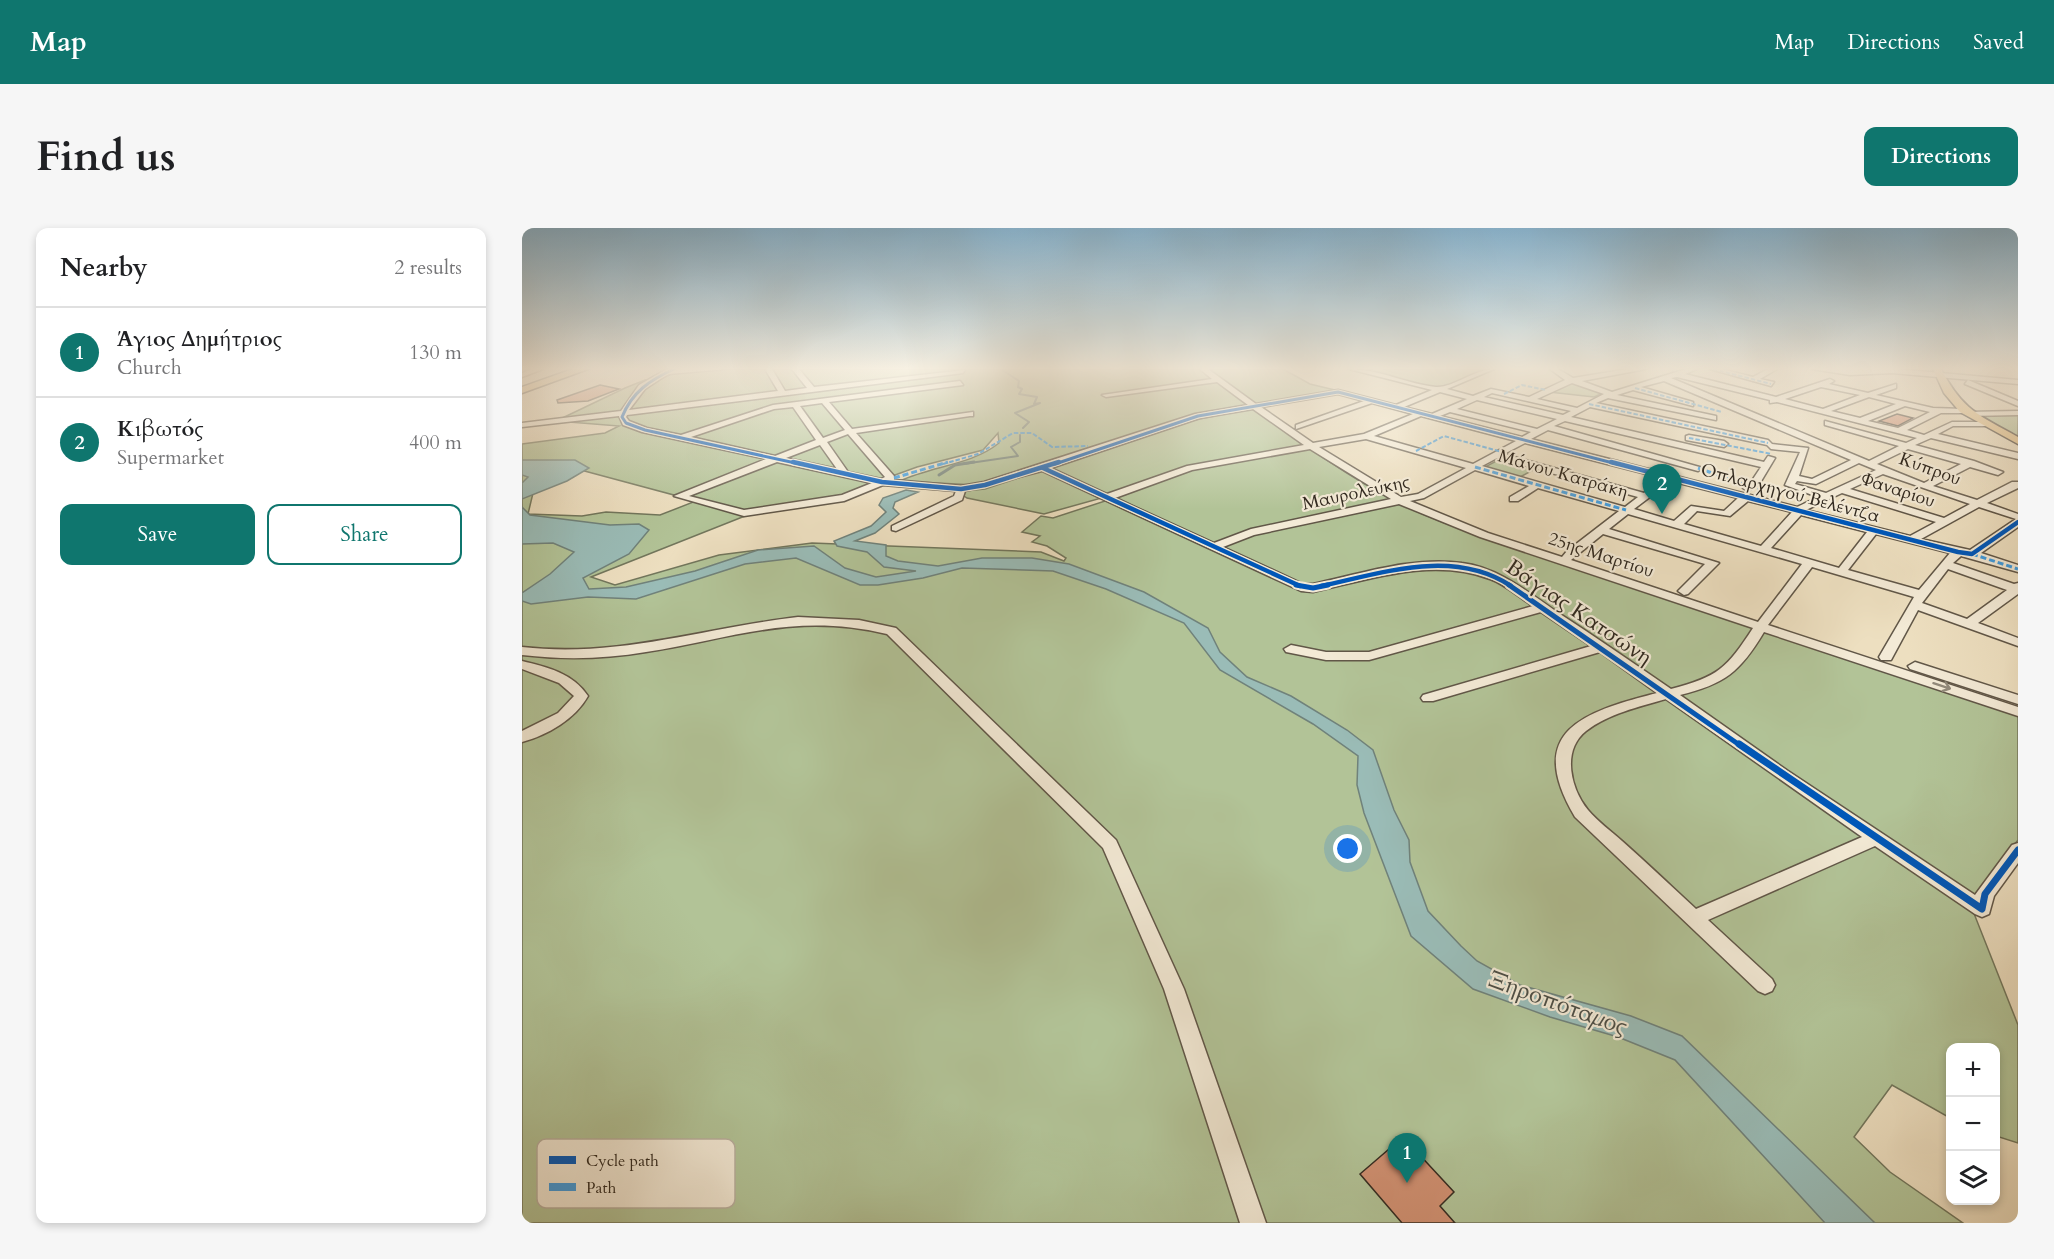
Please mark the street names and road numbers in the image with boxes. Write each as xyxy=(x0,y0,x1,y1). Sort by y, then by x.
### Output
street label: Μάνου Κατράκη xyxy=(1495,444,1631,504)
street label: Κύπρου xyxy=(1896,446,1964,492)
street label: Οπλαρχηγού Βελέντζα xyxy=(1698,457,1882,529)
street label: Φαναρίου xyxy=(1858,466,1938,514)
street label: Μαυρολεύκης xyxy=(1300,469,1412,517)
street label: 25ης Μαρτίου xyxy=(1545,526,1657,584)
street label: Βάγιας Κατσώνη xyxy=(1500,552,1658,672)

